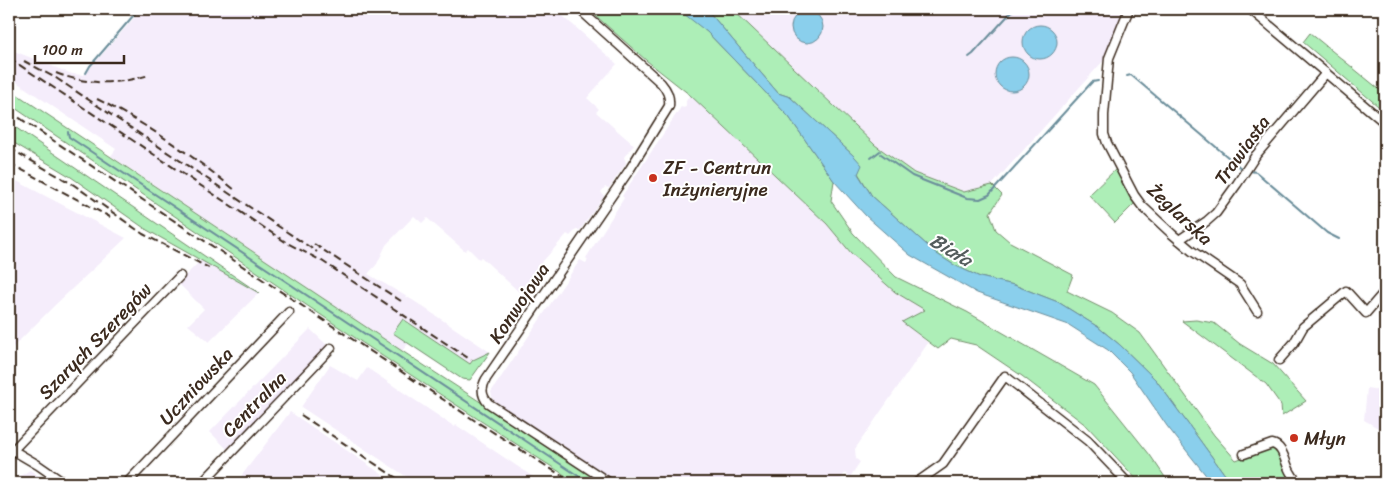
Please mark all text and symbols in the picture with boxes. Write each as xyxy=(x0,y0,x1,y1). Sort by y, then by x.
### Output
scale bar xyxy=(35,32,124,64)
text: 100 m xyxy=(42,37,83,63)
street label: Trawiasta xyxy=(1205,108,1279,192)
place label: ZF - Centrun Inżynieryjne xyxy=(662,151,771,206)
marker: ZF - Centrun Inżynieryjne xyxy=(647,172,659,184)
street label: Żeglarska xyxy=(1139,174,1221,254)
water label: Biała xyxy=(923,223,981,278)
street label: Konwojowa xyxy=(480,255,559,350)
street label: Szarych Szeregów xyxy=(30,274,160,408)
street label: Uczniowska xyxy=(151,339,242,433)
street label: Centralna xyxy=(213,362,295,445)
place label: Młyn xyxy=(1304,422,1346,455)
marker: Młyn xyxy=(1288,432,1300,444)

